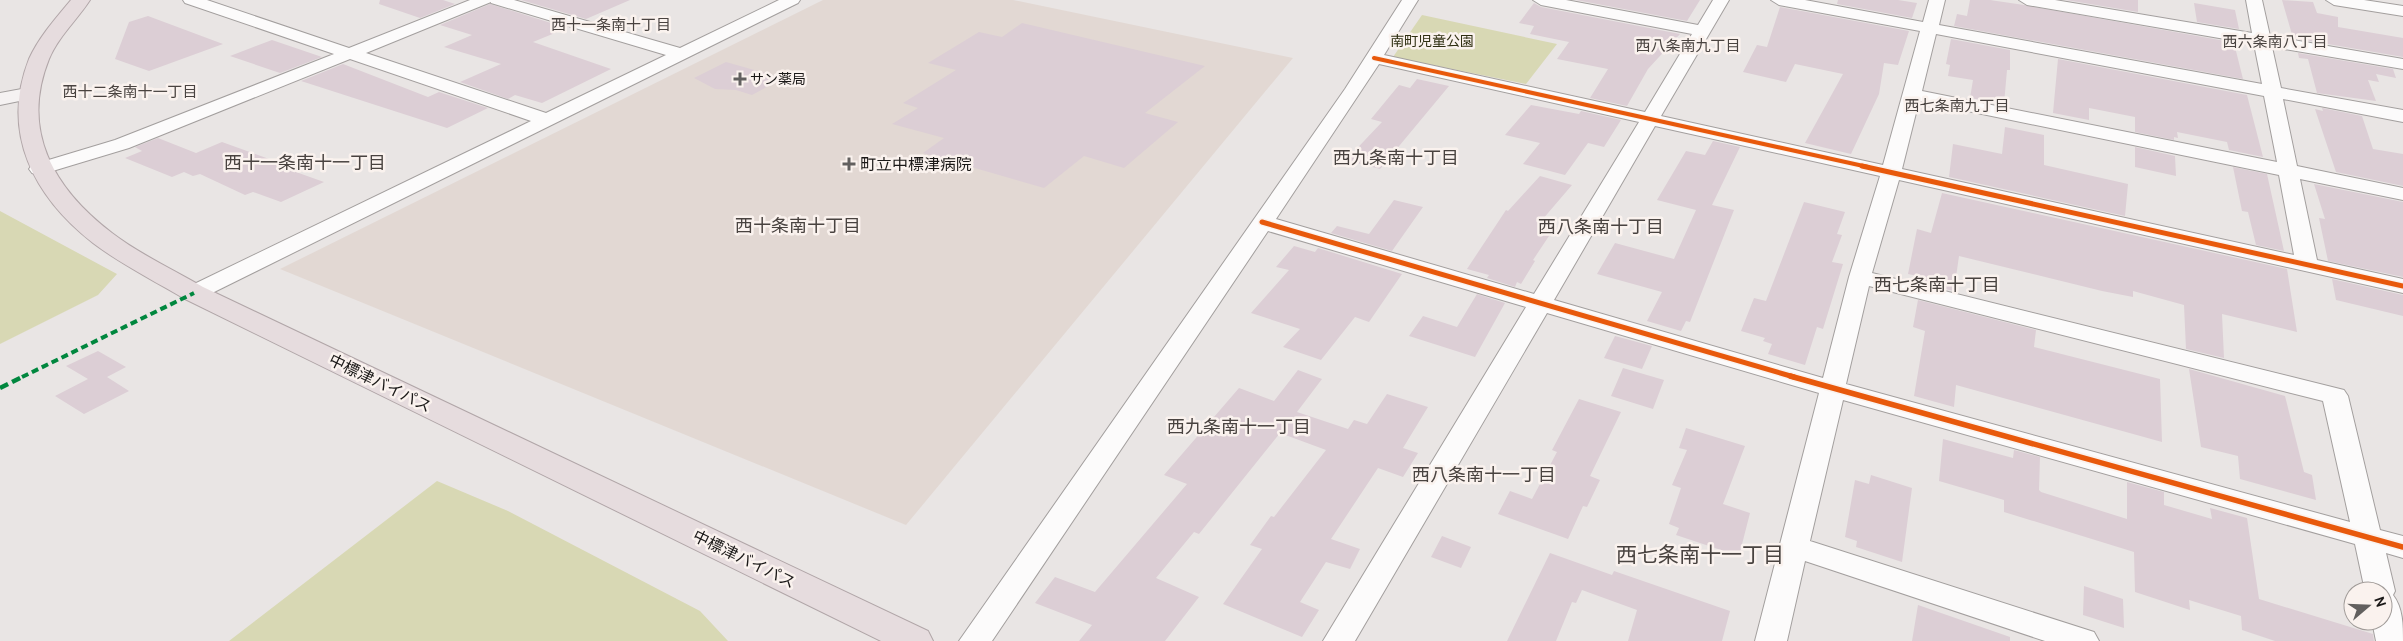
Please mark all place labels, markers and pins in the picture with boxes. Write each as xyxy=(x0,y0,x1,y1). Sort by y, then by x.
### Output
place label: サン薬局 xyxy=(750,70,806,88)
marker: サン薬局 xyxy=(734,73,746,85)
place label: 町立中標津病院 xyxy=(860,155,972,174)
marker: 町立中標津病院 xyxy=(842,157,856,171)

